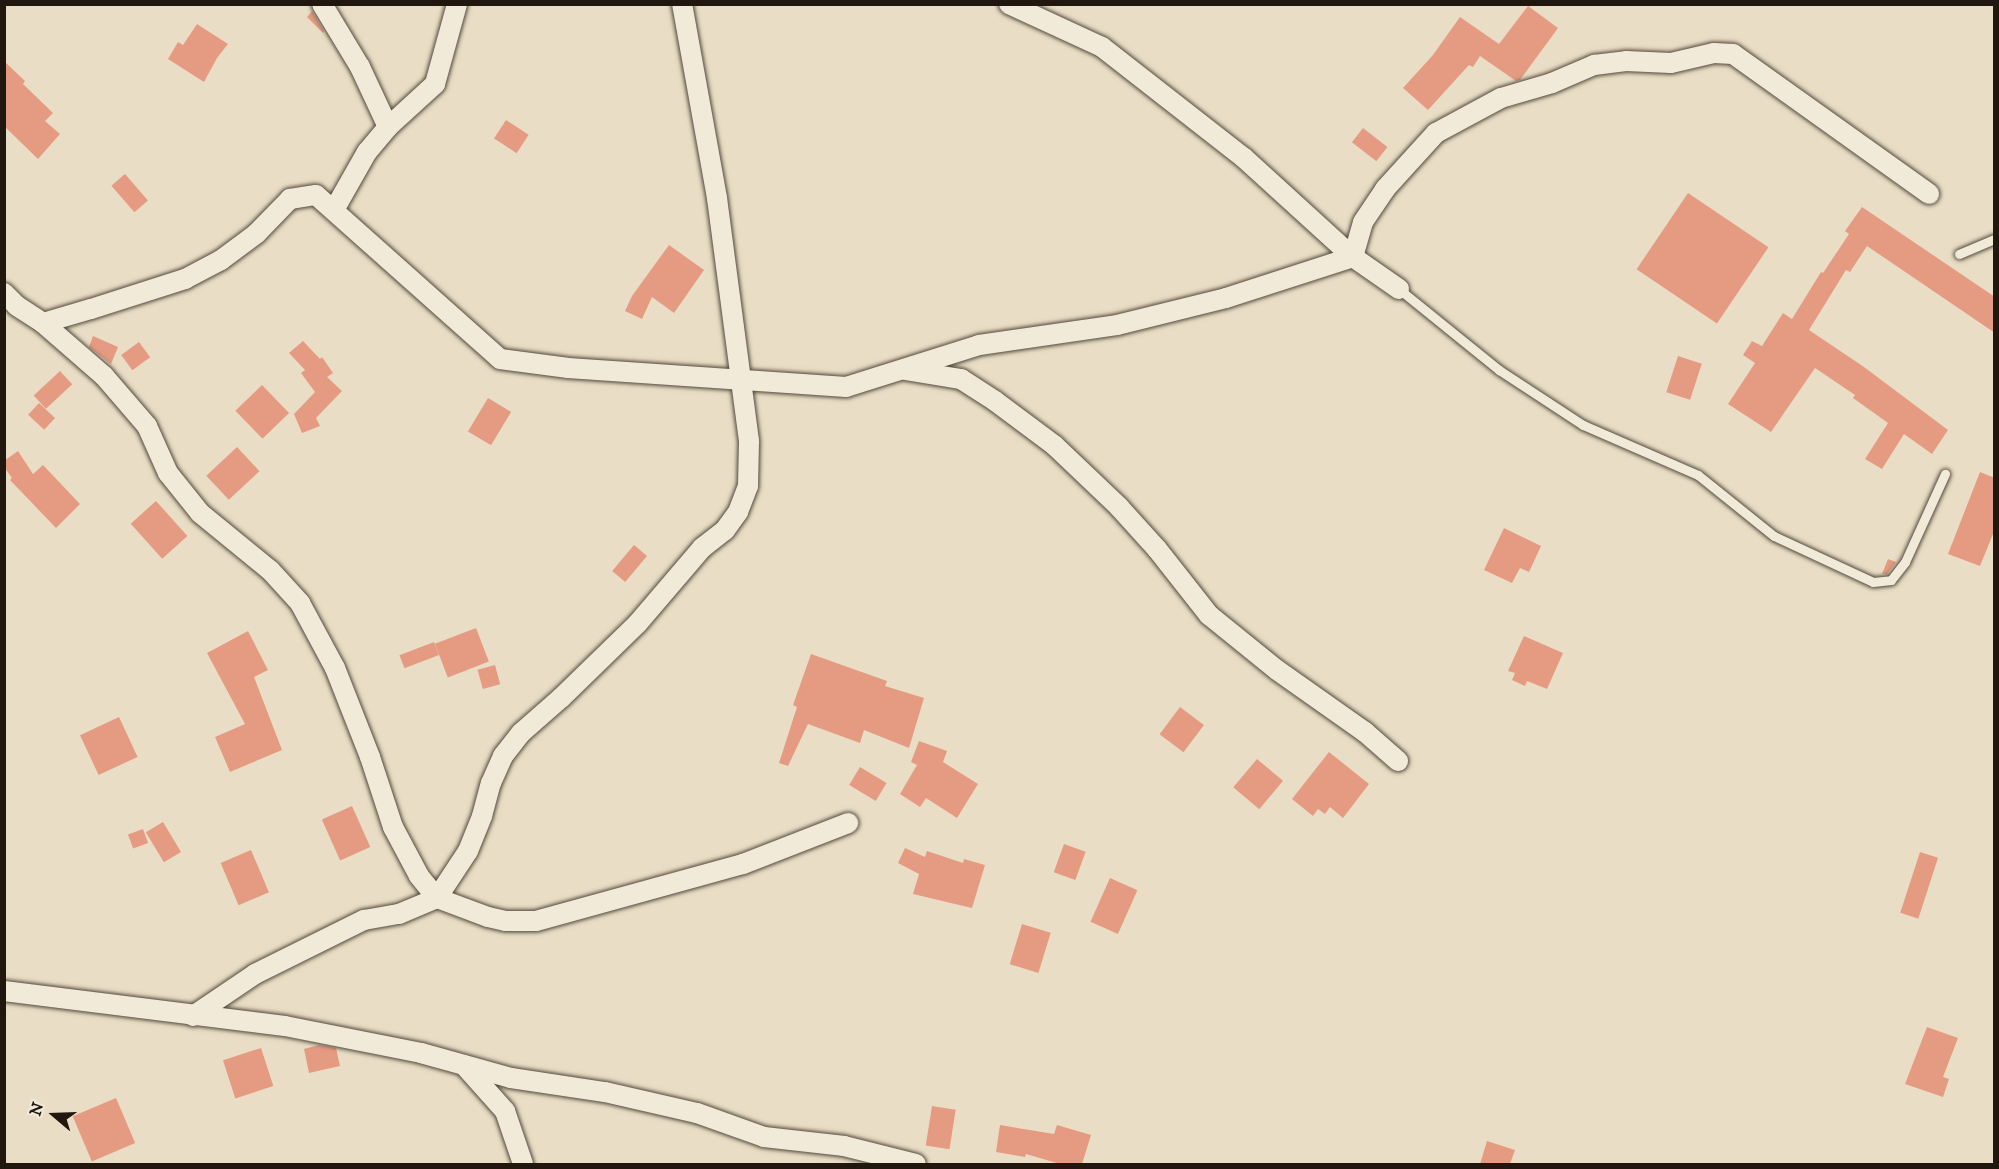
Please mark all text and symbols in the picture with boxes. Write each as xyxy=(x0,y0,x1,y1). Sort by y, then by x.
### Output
north arrow xyxy=(24,1085,84,1145)
text: N xyxy=(25,1100,49,1119)

